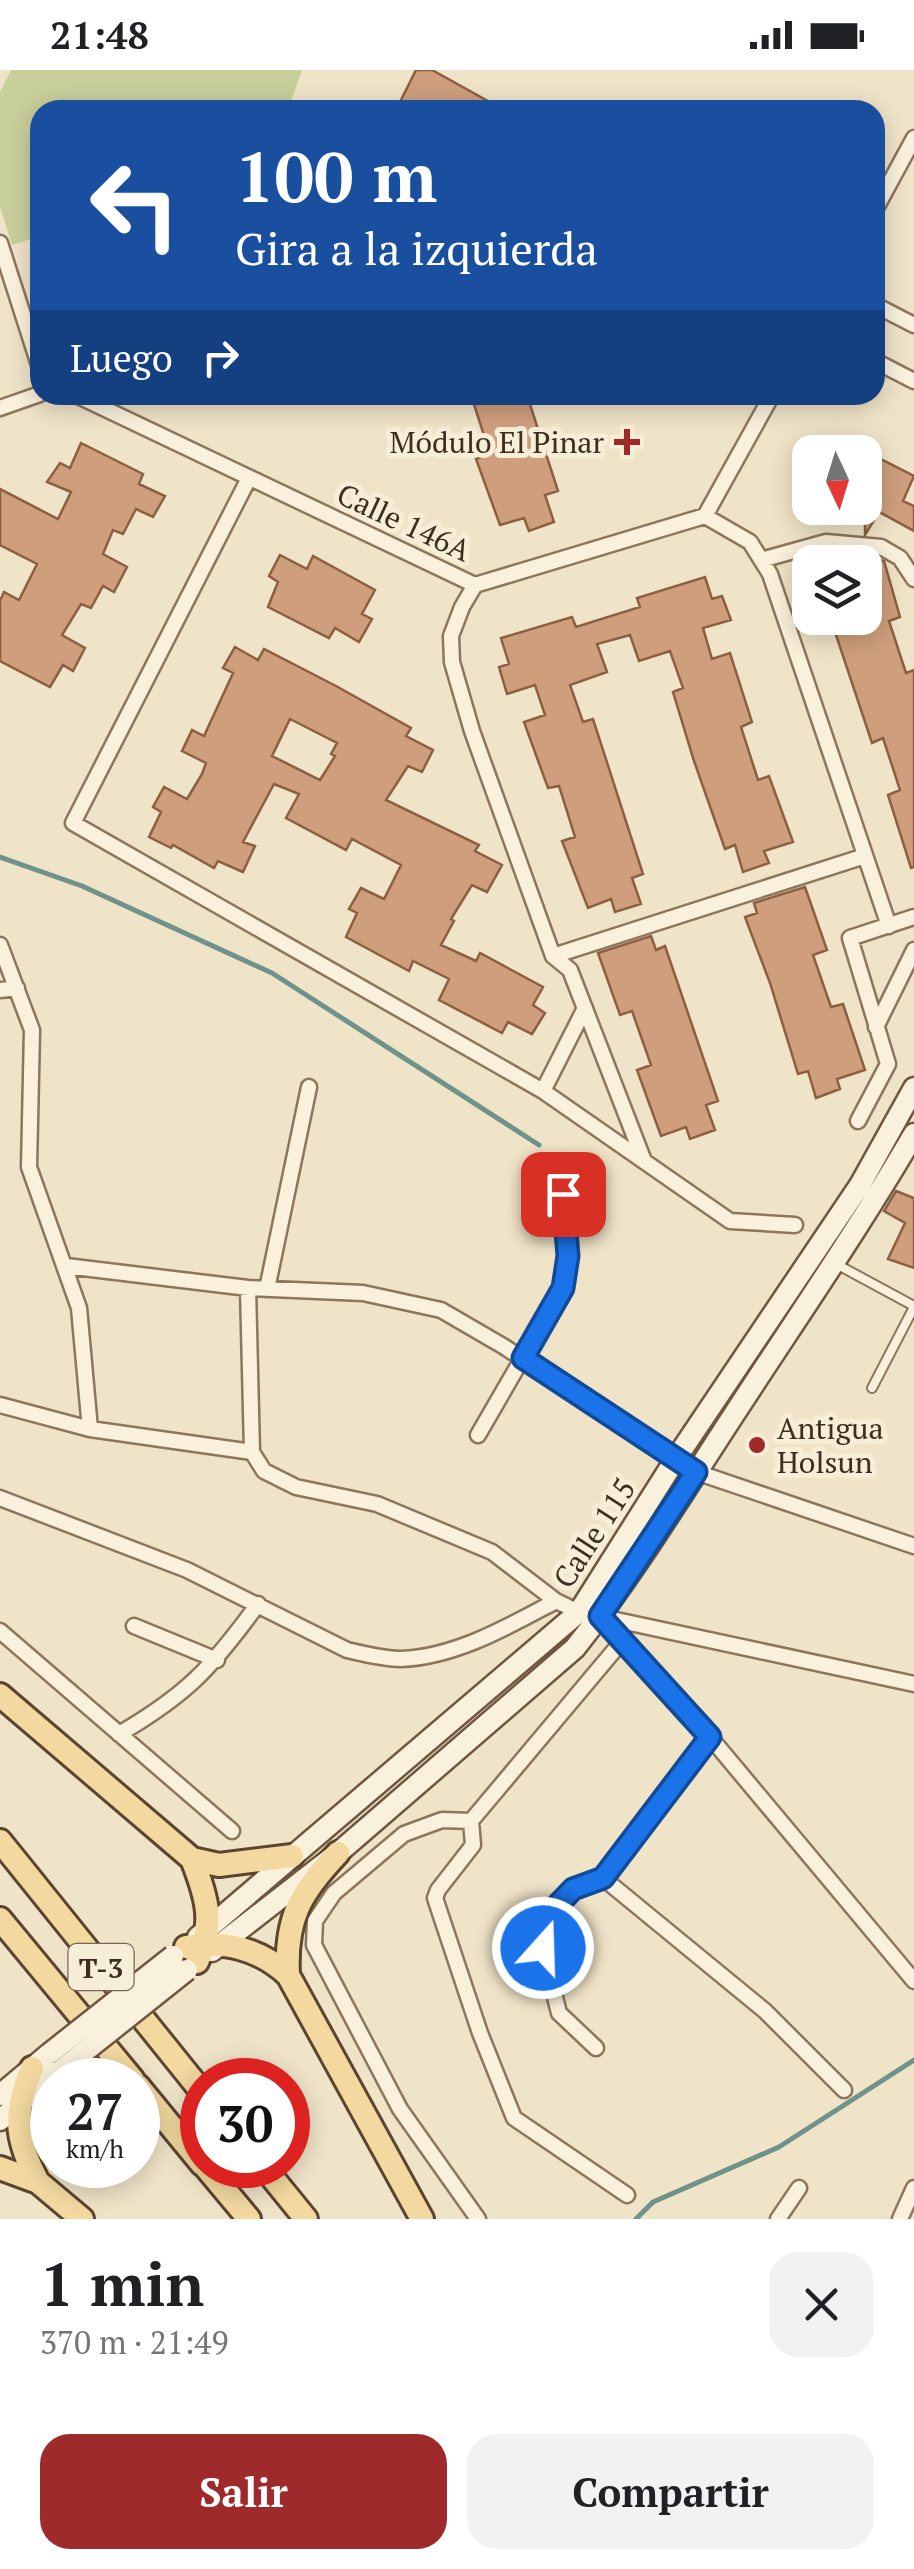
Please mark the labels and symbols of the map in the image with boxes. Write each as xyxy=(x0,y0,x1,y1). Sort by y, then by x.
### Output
place label: Módulo El Pinar xyxy=(389,422,604,462)
marker: Módulo El Pinar xyxy=(614,429,640,455)
north arrow xyxy=(792,435,882,525)
street label: Calle 146A xyxy=(331,474,478,571)
pin xyxy=(521,1152,606,1237)
place label: Antigua Holsun xyxy=(777,1408,884,1482)
marker: Antigua Holsun xyxy=(746,1434,768,1456)
street label: Calle 115 xyxy=(544,1471,644,1595)
position arrow xyxy=(491,1896,595,2000)
road number: T-3 xyxy=(68,1944,134,1990)
speed limit sign: 30 xyxy=(180,2058,310,2188)

